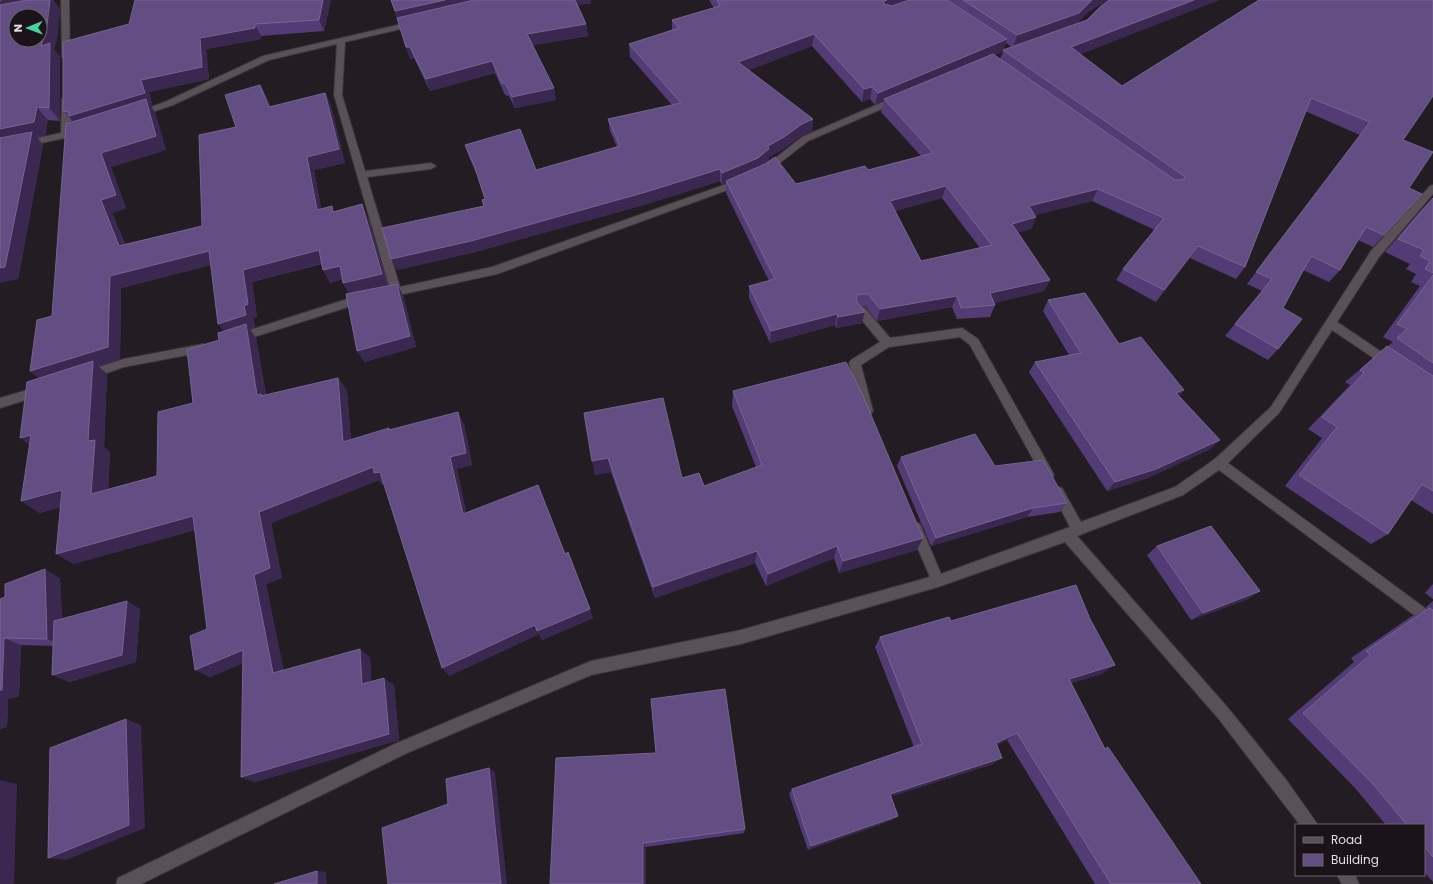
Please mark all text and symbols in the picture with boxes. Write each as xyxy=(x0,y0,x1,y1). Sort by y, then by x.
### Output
north arrow xyxy=(8,8,48,48)
text: N xyxy=(10,24,26,32)
legend xyxy=(1295,824,1425,876)
text: Road xyxy=(1331,831,1362,848)
text: Building xyxy=(1331,851,1379,868)

